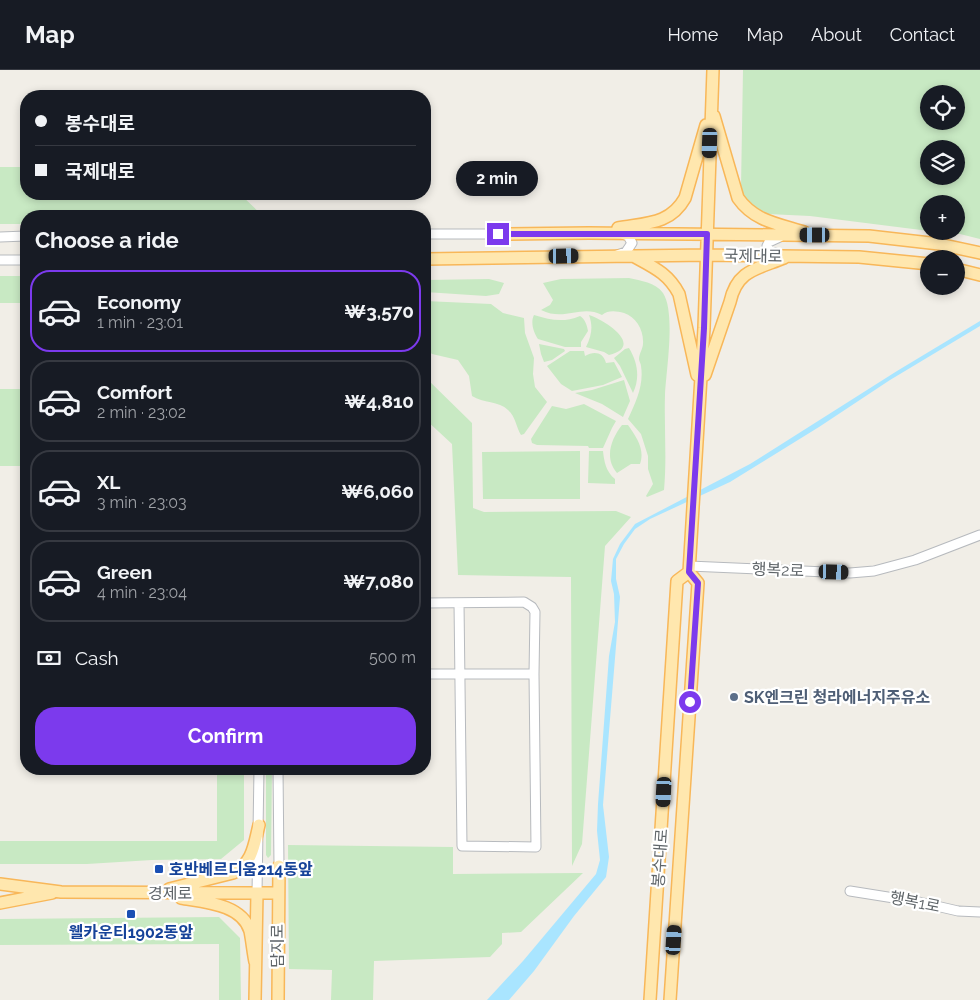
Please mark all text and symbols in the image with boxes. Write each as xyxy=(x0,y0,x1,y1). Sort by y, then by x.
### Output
text: Map xyxy=(25,20,75,49)
text: Home xyxy=(667,24,718,45)
text: Map xyxy=(746,24,783,45)
text: About xyxy=(811,24,862,45)
text: Contact xyxy=(890,24,955,45)
map controls xyxy=(920,85,965,295)
button: locate xyxy=(920,85,965,130)
text: 봉수대로 xyxy=(65,112,135,134)
car xyxy=(701,128,718,158)
button: layers xyxy=(920,140,965,185)
text: 국제대로 xyxy=(65,160,135,182)
callout: 2 min xyxy=(457,161,539,196)
text: 2 min xyxy=(476,169,518,188)
button: + xyxy=(920,195,965,240)
route end xyxy=(487,223,509,245)
text: Choose a ride xyxy=(35,227,179,253)
car xyxy=(800,228,830,243)
street label: 국제대로 xyxy=(723,246,783,266)
car xyxy=(548,248,579,264)
button: − xyxy=(920,250,965,295)
icon: car xyxy=(37,289,82,334)
text: Economy xyxy=(97,291,181,313)
text: ₩3,570 xyxy=(344,300,414,322)
text: 1 min · 23:01 xyxy=(97,313,183,332)
icon: car xyxy=(37,379,82,424)
text: Comfort xyxy=(97,381,172,403)
text: ₩4,810 xyxy=(344,390,414,412)
text: 2 min · 23:02 xyxy=(97,403,186,422)
icon: car xyxy=(37,469,82,514)
text: XL xyxy=(97,471,120,493)
text: ₩6,060 xyxy=(341,480,414,502)
text: 3 min · 23:03 xyxy=(97,493,187,512)
icon: car xyxy=(37,559,82,604)
street label: 행복2로 xyxy=(751,560,805,580)
text: Green xyxy=(97,561,152,583)
car xyxy=(818,564,849,580)
text: ₩7,080 xyxy=(343,570,414,592)
text: 4 min · 23:04 xyxy=(97,583,187,602)
icon: cash xyxy=(35,644,63,672)
text: Cash xyxy=(75,647,119,669)
text: 500 m xyxy=(369,648,416,667)
place label: SK엔크린 청라에너지주유소 xyxy=(744,688,931,707)
route start xyxy=(679,691,701,713)
marker: SK엔크린 청라에너지주유소 xyxy=(728,691,740,703)
button: Confirm xyxy=(35,707,416,765)
car xyxy=(655,777,672,807)
street label: 봉수대로 xyxy=(648,828,672,888)
place label: 호반베르디움214동앞 xyxy=(169,860,313,879)
marker: 호반베르디움214동앞 xyxy=(153,863,165,875)
street label: 경제로 xyxy=(148,884,192,903)
street label: 행복1로 xyxy=(888,888,942,916)
marker: 웰카운티1902동앞 xyxy=(125,908,137,920)
place label: 웰카운티1902동앞 xyxy=(69,923,194,942)
street label: 담지로 xyxy=(268,924,287,968)
car xyxy=(665,925,682,955)

